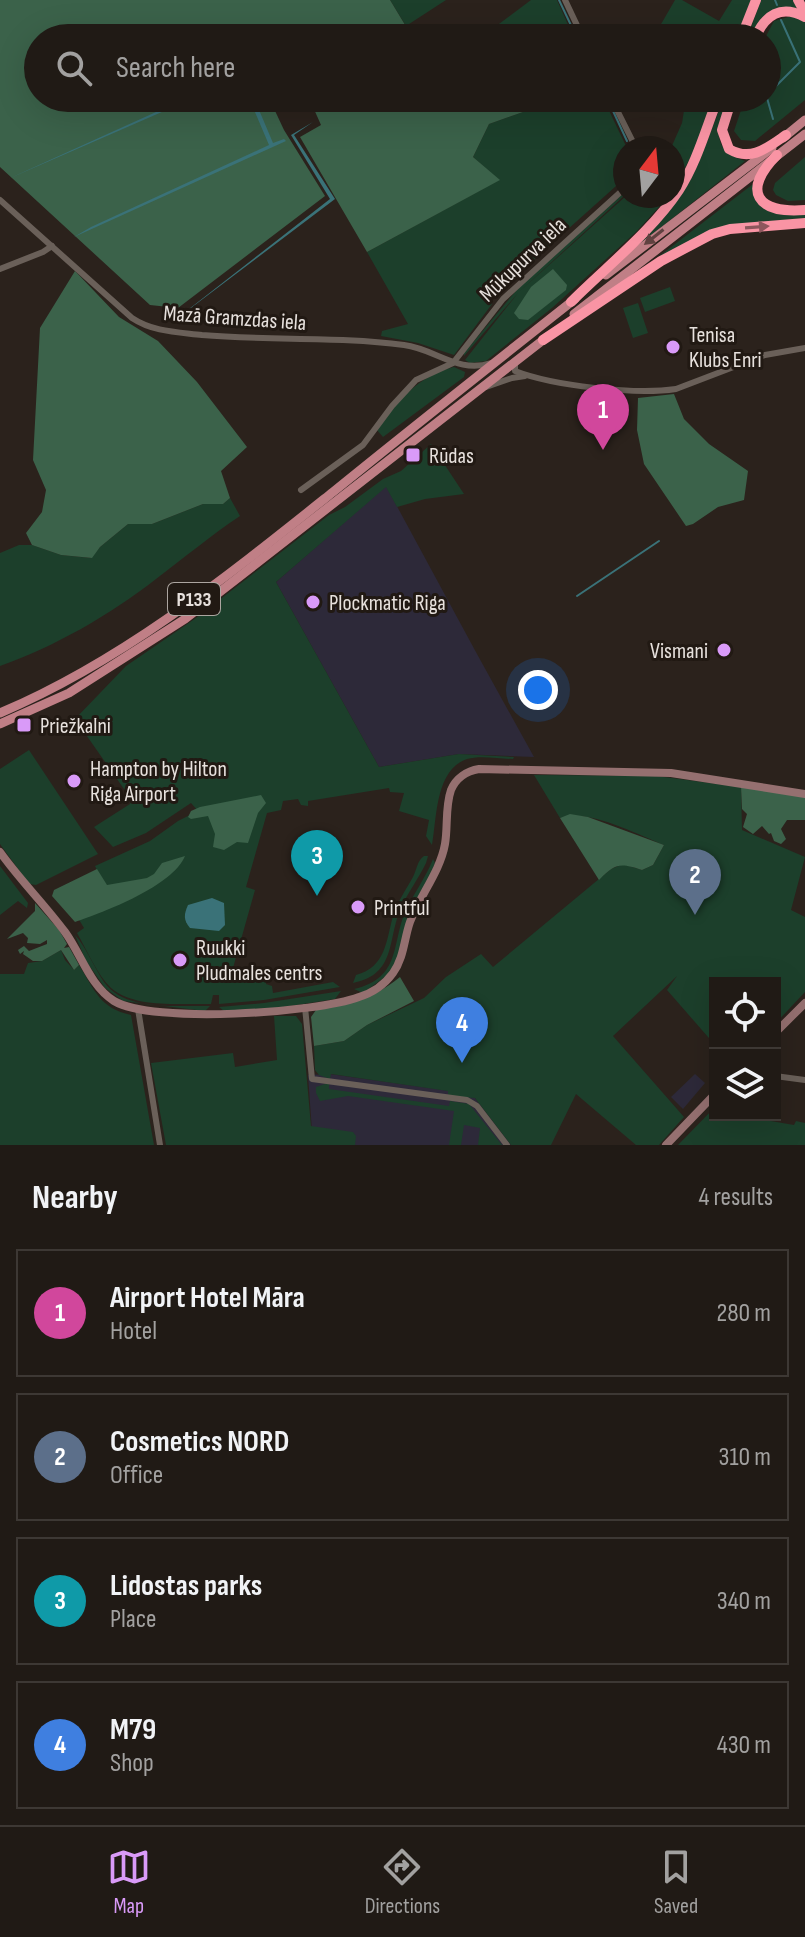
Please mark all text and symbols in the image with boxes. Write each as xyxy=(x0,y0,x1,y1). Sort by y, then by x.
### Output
search box xyxy=(24,24,781,112)
icon: search xyxy=(52,46,96,90)
text: Search here xyxy=(116,50,235,86)
north arrow xyxy=(613,136,685,208)
street label: Mūkupurva iela xyxy=(474,212,572,308)
one-way arrow xyxy=(745,220,770,233)
one-way arrow xyxy=(644,228,664,244)
street label: Mazā Gramzdas iela xyxy=(163,300,307,337)
place label: Tenisa Klubs Enri xyxy=(689,322,762,374)
marker: Tenisa Klubs Enri xyxy=(664,338,682,356)
pin: 1 xyxy=(577,384,629,450)
place label: Rūdas xyxy=(429,443,474,470)
marker: Rūdas xyxy=(404,446,422,464)
road number: P133 xyxy=(168,583,220,615)
place label: Plockmatic Riga xyxy=(329,590,446,617)
marker: Plockmatic Riga xyxy=(304,593,322,611)
place label: Vismani xyxy=(650,638,708,665)
marker: Vismani xyxy=(715,641,733,659)
your location xyxy=(518,670,558,710)
place label: Priežkalni xyxy=(40,713,111,740)
marker: Priežkalni xyxy=(15,716,33,734)
place label: Hampton by Hilton Riga Airport xyxy=(90,756,227,808)
marker: Hampton by Hilton Riga Airport xyxy=(65,772,83,790)
pin: 3 xyxy=(291,830,343,896)
pin: 2 xyxy=(669,849,721,915)
place label: Printful xyxy=(374,895,430,922)
marker: Printful xyxy=(349,898,367,916)
place label: Ruukki Pludmales centrs xyxy=(196,935,322,987)
marker: Ruukki Pludmales centrs xyxy=(171,951,189,969)
map controls xyxy=(709,977,781,1121)
button: locate xyxy=(709,977,781,1049)
pin: 4 xyxy=(436,997,488,1063)
button: layers xyxy=(709,1049,781,1121)
text: Nearby xyxy=(32,1177,118,1218)
text: 4 results xyxy=(698,1182,773,1213)
text: Airport Hotel Māra xyxy=(110,1280,305,1316)
text: 1 xyxy=(55,1298,65,1329)
text: 280 m xyxy=(716,1298,771,1329)
text: Hotel xyxy=(110,1316,157,1347)
text: Cosmetics NORD xyxy=(110,1424,289,1460)
text: 2 xyxy=(54,1442,66,1473)
text: 310 m xyxy=(719,1442,771,1473)
text: Office xyxy=(110,1460,163,1491)
text: Lidostas parks xyxy=(110,1568,262,1604)
text: 3 xyxy=(54,1586,66,1617)
text: 340 m xyxy=(717,1586,771,1617)
text: Place xyxy=(110,1604,157,1635)
text: M79 xyxy=(110,1712,156,1748)
text: 4 xyxy=(54,1730,66,1761)
text: 430 m xyxy=(717,1730,771,1761)
text: Shop xyxy=(110,1748,154,1779)
tab: Map xyxy=(107,1845,151,1920)
tab: Directions xyxy=(365,1845,440,1920)
tab: Saved xyxy=(654,1845,698,1920)

